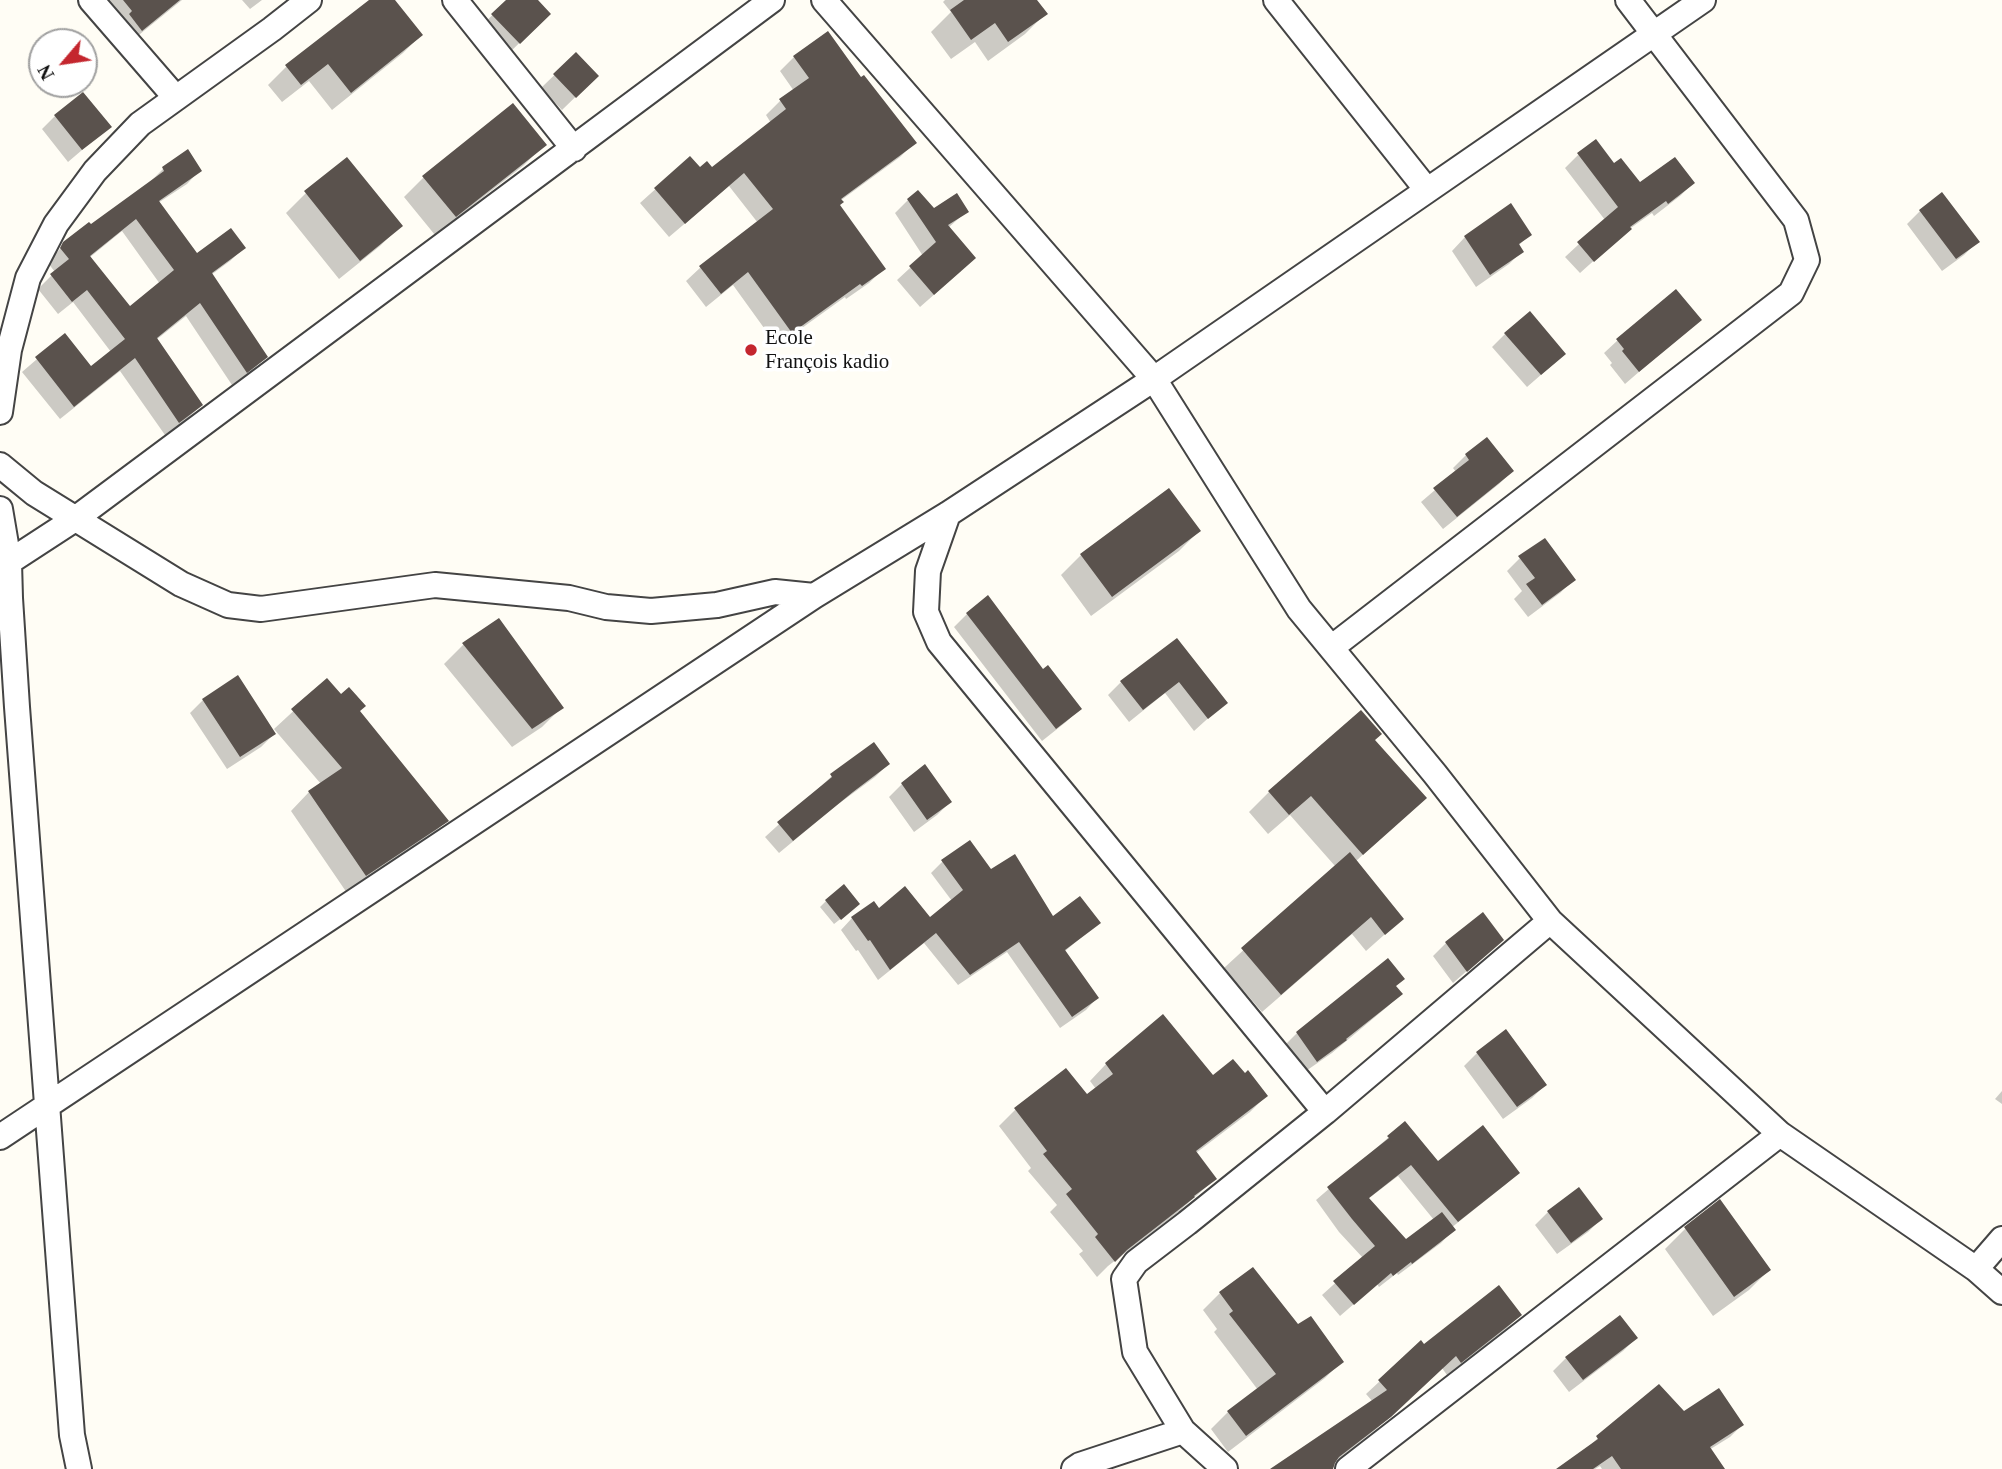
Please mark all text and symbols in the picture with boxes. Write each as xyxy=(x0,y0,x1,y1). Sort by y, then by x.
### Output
north arrow xyxy=(28,28,98,98)
text: N xyxy=(33,61,58,84)
place label: Ecole François kadio xyxy=(765,325,889,375)
marker: Ecole François kadio xyxy=(743,342,759,358)

